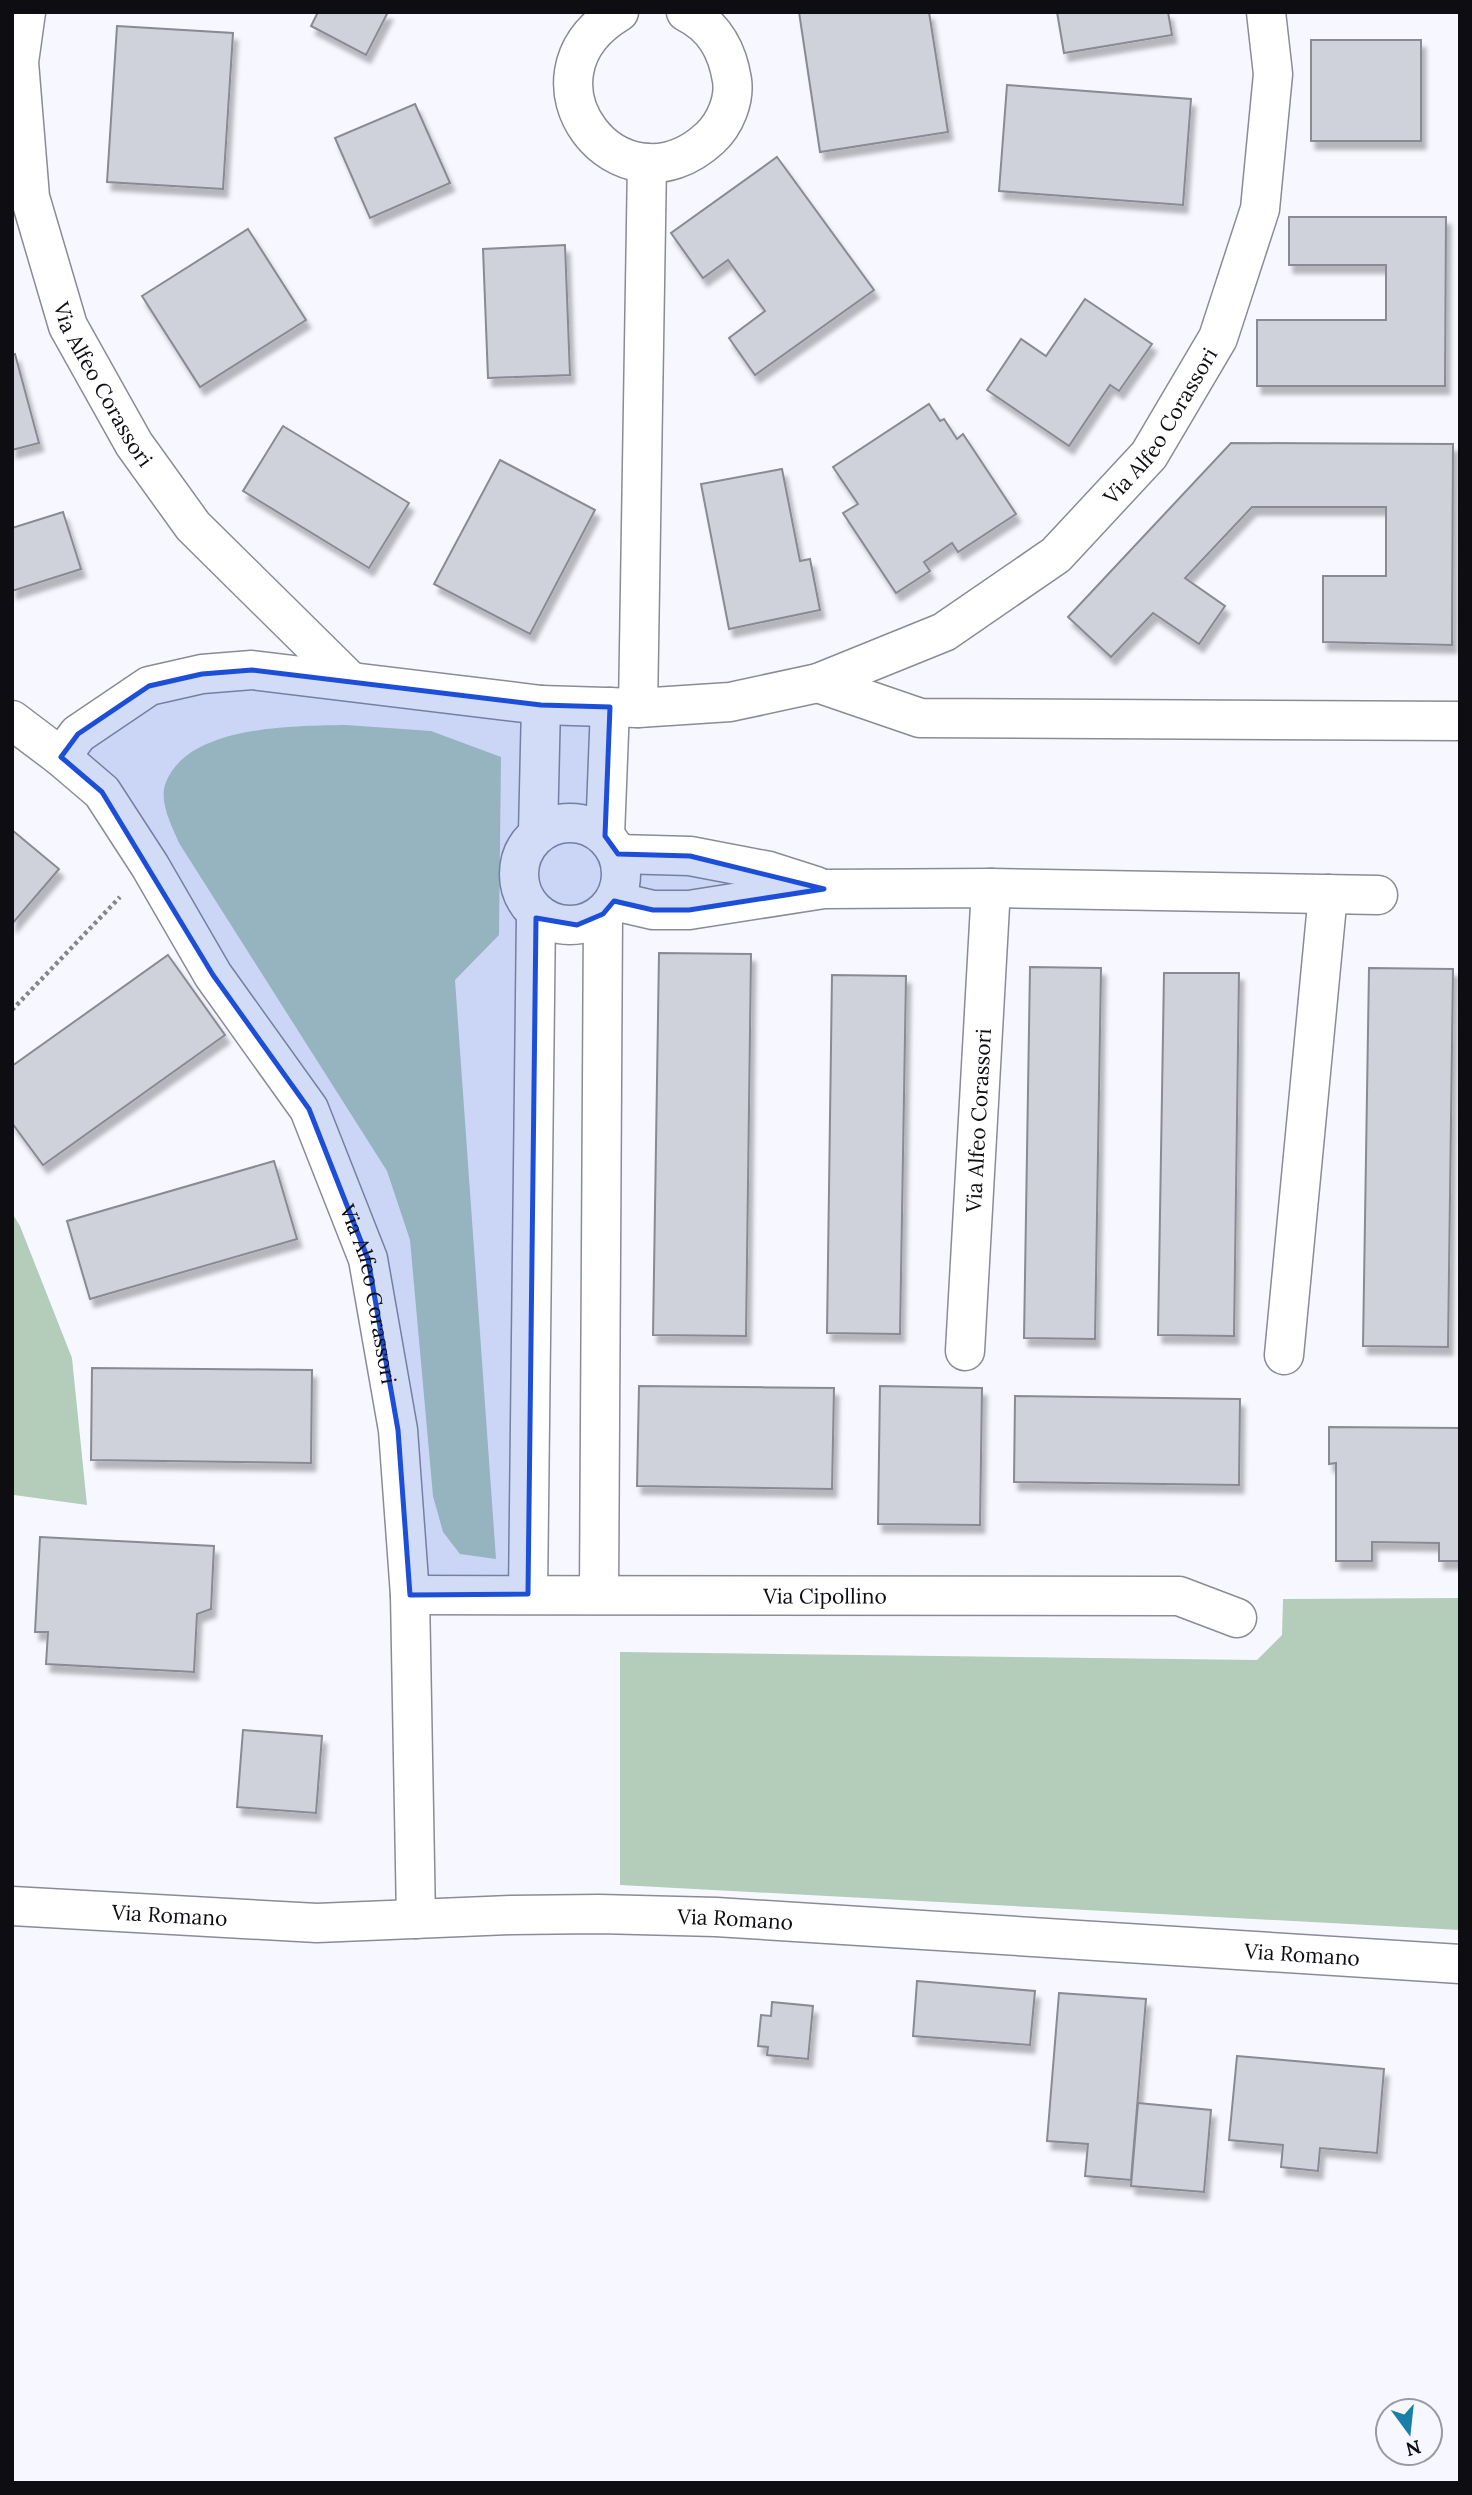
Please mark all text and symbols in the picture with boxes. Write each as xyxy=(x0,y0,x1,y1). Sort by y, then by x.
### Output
street label: Via Alfeo Corassori xyxy=(48,298,159,472)
street label: Via Alfeo Corassori xyxy=(1096,343,1223,510)
street label: Via Alfeo Corassori xyxy=(959,1028,997,1214)
street label: Via Alfeo Corassori xyxy=(334,1200,403,1386)
street label: Via Cipollino xyxy=(762,1582,887,1609)
street label: Via Romano xyxy=(110,1898,228,1931)
street label: Via Romano xyxy=(676,1902,794,1935)
street label: Via Romano xyxy=(1243,1937,1361,1971)
north arrow xyxy=(1374,2397,1444,2467)
text: N xyxy=(1403,2435,1424,2462)

